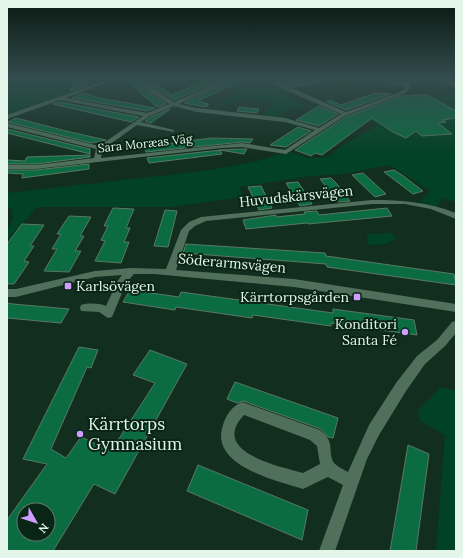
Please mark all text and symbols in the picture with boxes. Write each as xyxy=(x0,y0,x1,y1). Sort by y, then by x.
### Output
street label: Sara Moræas Väg xyxy=(97,131,193,155)
street label: Huvudskärsvägen xyxy=(238,181,354,211)
street label: Söderarmsvägen xyxy=(177,249,287,277)
place label: Karlsövägen xyxy=(76,277,156,295)
marker: Karlsövägen xyxy=(63,281,73,291)
place label: Kärrtorpsgården xyxy=(240,288,350,306)
marker: Kärrtorpsgården xyxy=(352,292,362,302)
place label: Konditori Santa Fé xyxy=(335,315,397,349)
marker: Konditori Santa Fé xyxy=(400,327,410,337)
place label: Kärrtorps Gymnasium xyxy=(88,413,182,455)
marker: Kärrtorps Gymnasium xyxy=(75,429,85,439)
north arrow xyxy=(16,502,56,542)
text: N xyxy=(35,521,52,536)

